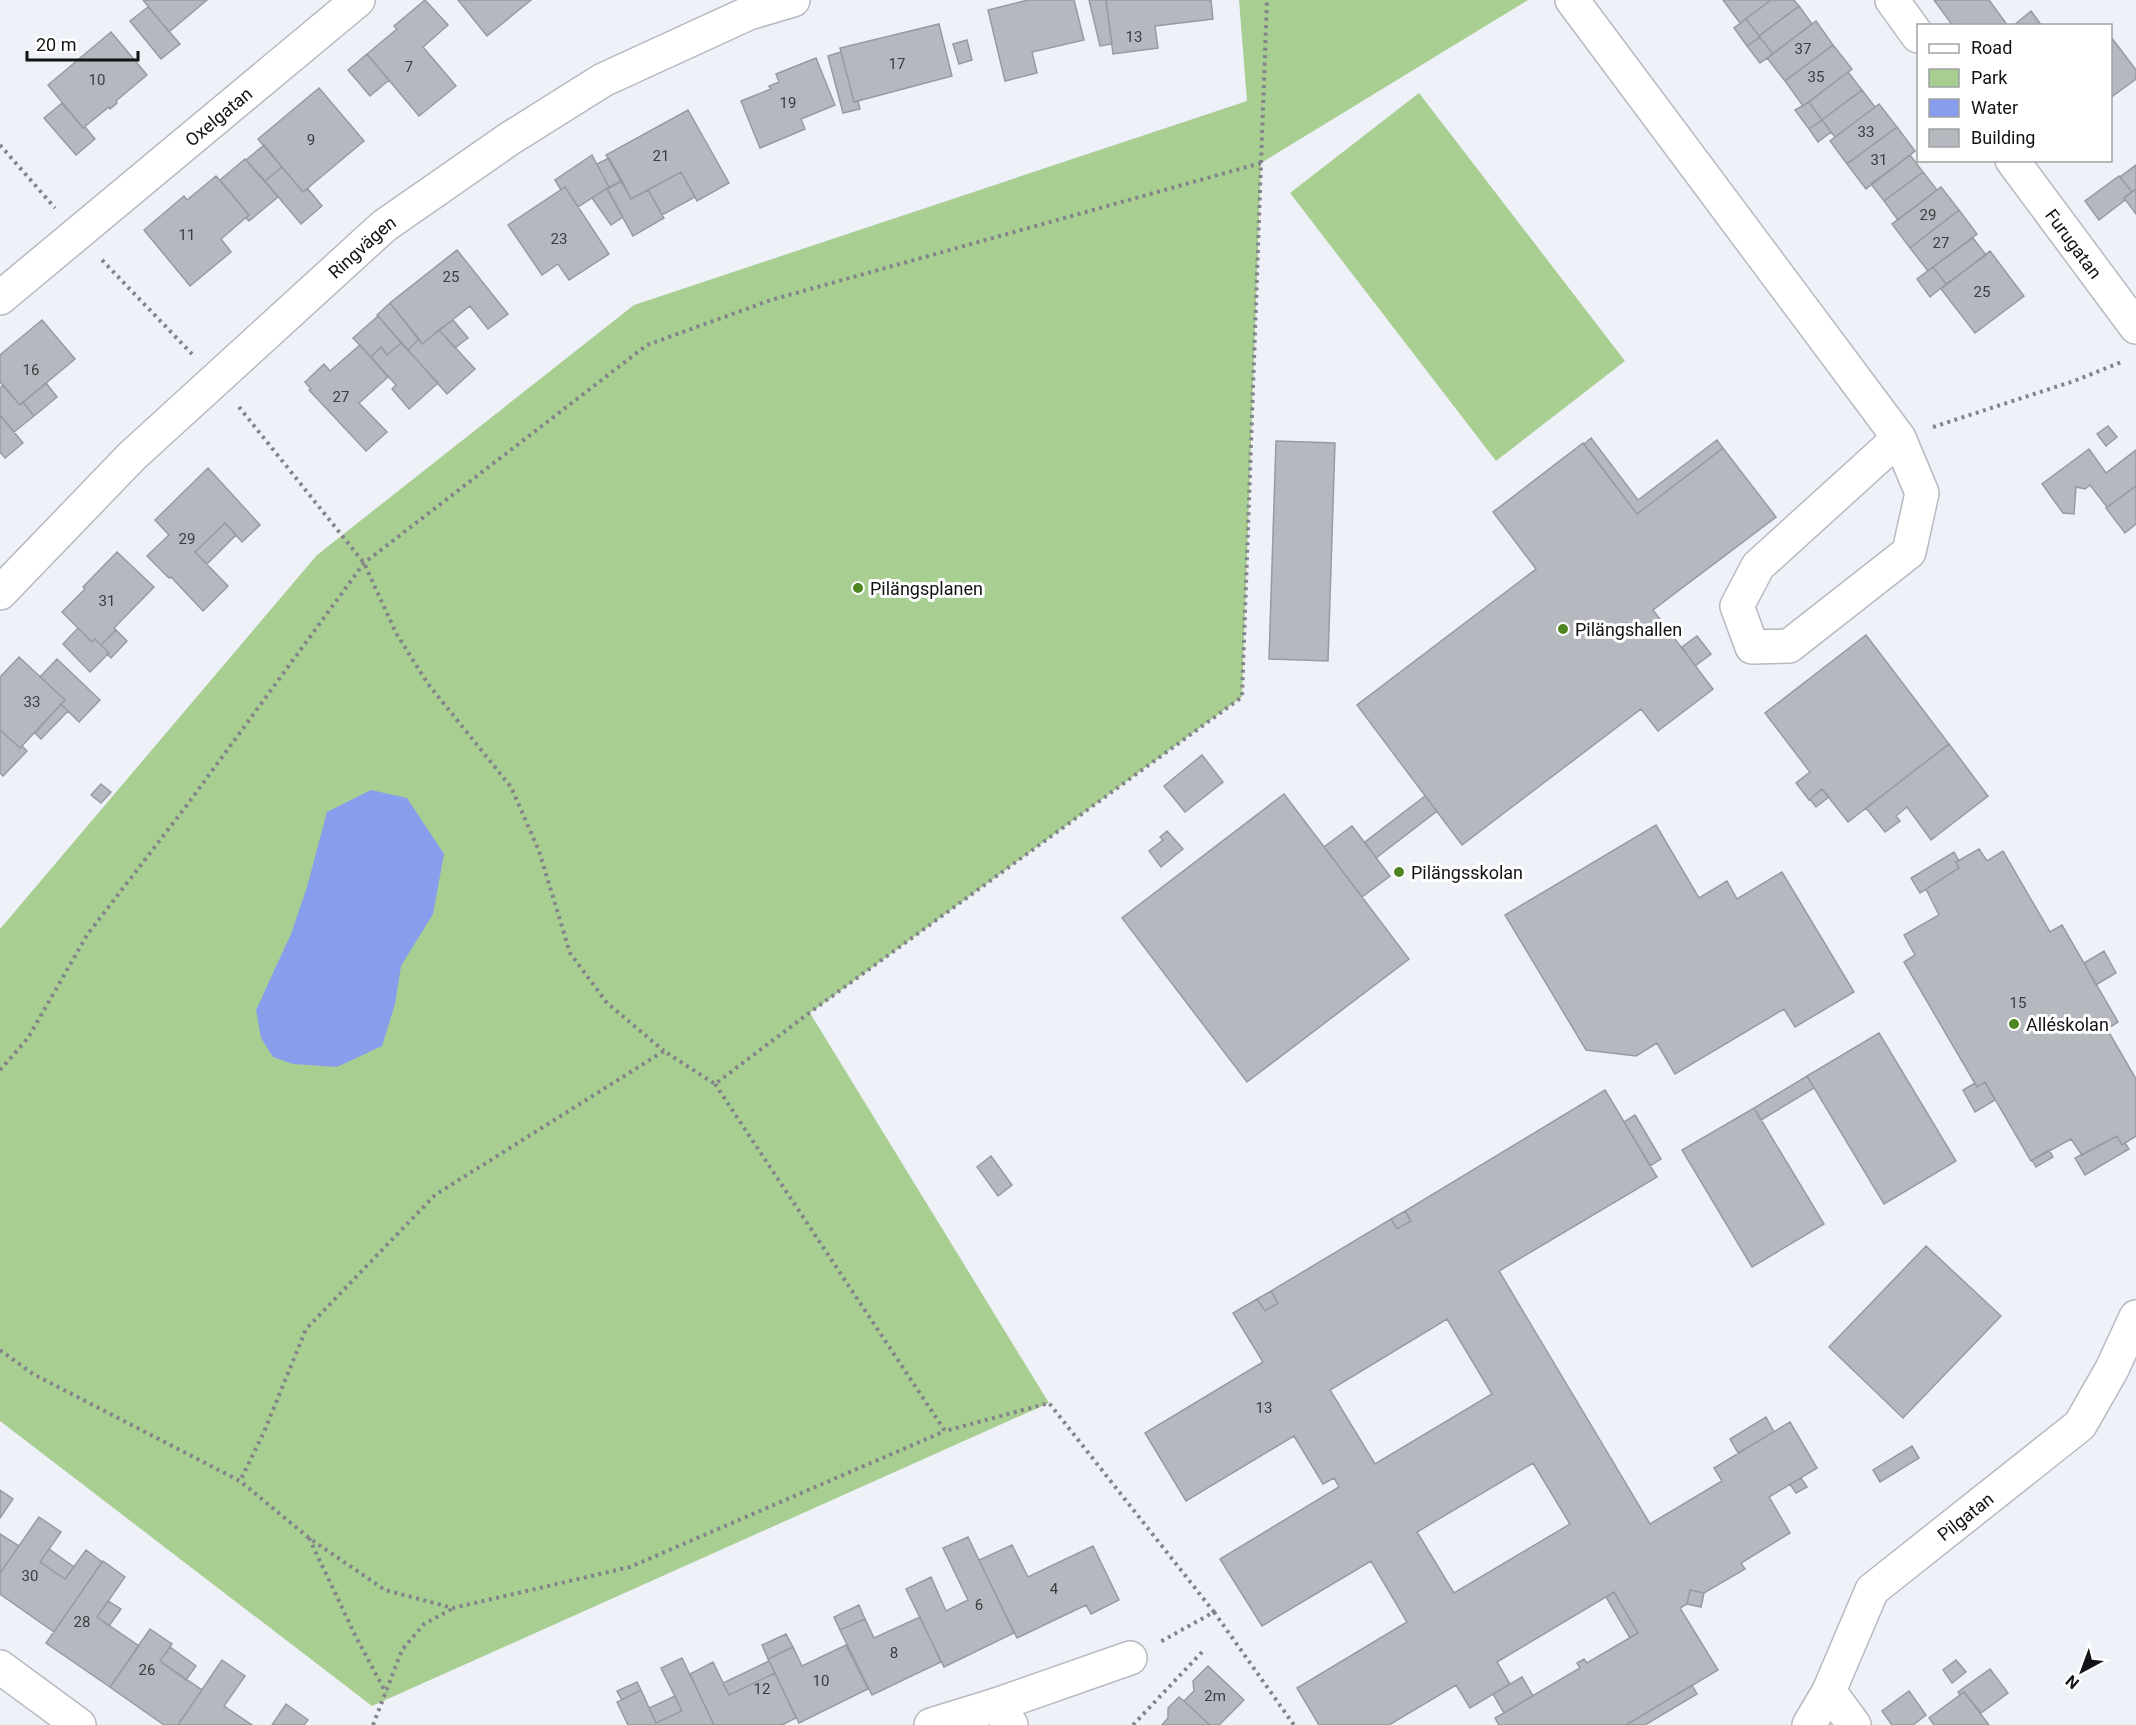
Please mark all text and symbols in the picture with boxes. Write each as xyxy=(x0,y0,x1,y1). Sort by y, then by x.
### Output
scale bar xyxy=(27,24,138,62)
legend xyxy=(1917,24,2112,162)
house number: 13 xyxy=(1126,28,1142,46)
text: 20 m xyxy=(36,34,76,55)
text: Road xyxy=(1971,37,2012,58)
house number: 37 xyxy=(1795,40,1811,58)
house number: 17 xyxy=(889,55,905,73)
house number: 7 xyxy=(405,58,413,76)
text: Park xyxy=(1971,67,2008,88)
house number: 35 xyxy=(1808,68,1824,86)
house number: 10 xyxy=(89,71,105,89)
street label: Oxelgatan xyxy=(181,82,256,150)
house number: 19 xyxy=(780,94,796,112)
text: Water xyxy=(1971,97,2018,118)
house number: 33 xyxy=(1858,123,1874,141)
text: Building xyxy=(1971,127,2035,148)
house number: 9 xyxy=(307,131,315,149)
house number: 21 xyxy=(653,147,669,165)
house number: 31 xyxy=(1871,151,1887,169)
street label: Furugatan xyxy=(2041,205,2107,282)
house number: 29 xyxy=(1920,206,1936,224)
street label: Ringvägen xyxy=(324,211,399,282)
house number: 11 xyxy=(179,226,195,244)
house number: 23 xyxy=(551,230,567,248)
house number: 27 xyxy=(1933,234,1949,252)
house number: 25 xyxy=(443,268,459,286)
house number: 25 xyxy=(1974,283,1990,301)
house number: 16 xyxy=(23,361,39,379)
house number: 27 xyxy=(333,388,349,406)
house number: 29 xyxy=(179,530,195,548)
place label: Pilängsplanen xyxy=(870,578,983,599)
marker: Pilängsplanen xyxy=(851,581,865,595)
house number: 31 xyxy=(99,592,115,610)
place label: Pilängshallen xyxy=(1575,619,1682,640)
marker: Pilängshallen xyxy=(1556,622,1570,636)
house number: 33 xyxy=(24,693,40,711)
place label: Pilängsskolan xyxy=(1411,862,1523,883)
marker: Pilängsskolan xyxy=(1392,865,1406,879)
house number: 15 xyxy=(2010,994,2026,1012)
place label: Alléskolan xyxy=(2026,1014,2109,1035)
marker: Alléskolan xyxy=(2007,1017,2021,1031)
house number: 13 xyxy=(1256,1399,1272,1417)
street label: Pilgatan xyxy=(1933,1488,1997,1545)
house number: 30 xyxy=(22,1567,38,1585)
house number: 4 xyxy=(1050,1580,1059,1598)
house number: 6 xyxy=(975,1596,983,1614)
house number: 28 xyxy=(74,1613,90,1631)
north arrow xyxy=(2052,1641,2112,1701)
house number: 8 xyxy=(890,1644,898,1662)
house number: 26 xyxy=(139,1661,155,1679)
text: N xyxy=(2062,1671,2083,1693)
house number: 10 xyxy=(813,1672,829,1690)
house number: 12 xyxy=(754,1680,770,1698)
house number: 2m xyxy=(1204,1687,1226,1705)

